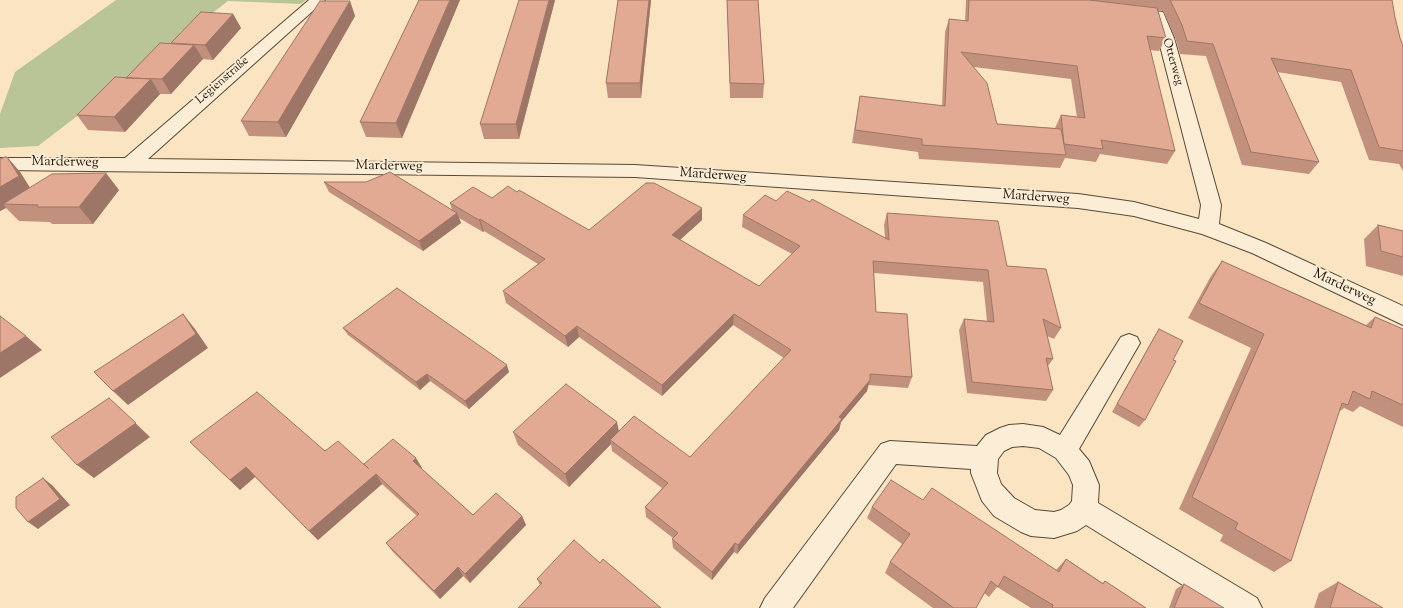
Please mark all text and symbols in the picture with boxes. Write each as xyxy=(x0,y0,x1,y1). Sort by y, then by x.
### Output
street label: Otterweg xyxy=(1158,37,1186,87)
street label: Legienstraße xyxy=(194,54,252,108)
street label: Marderweg xyxy=(31,154,99,172)
street label: Marderweg xyxy=(355,158,423,176)
street label: Marderweg xyxy=(679,165,747,187)
street label: Marderweg xyxy=(1002,187,1070,209)
street label: Marderweg xyxy=(1310,266,1378,310)

